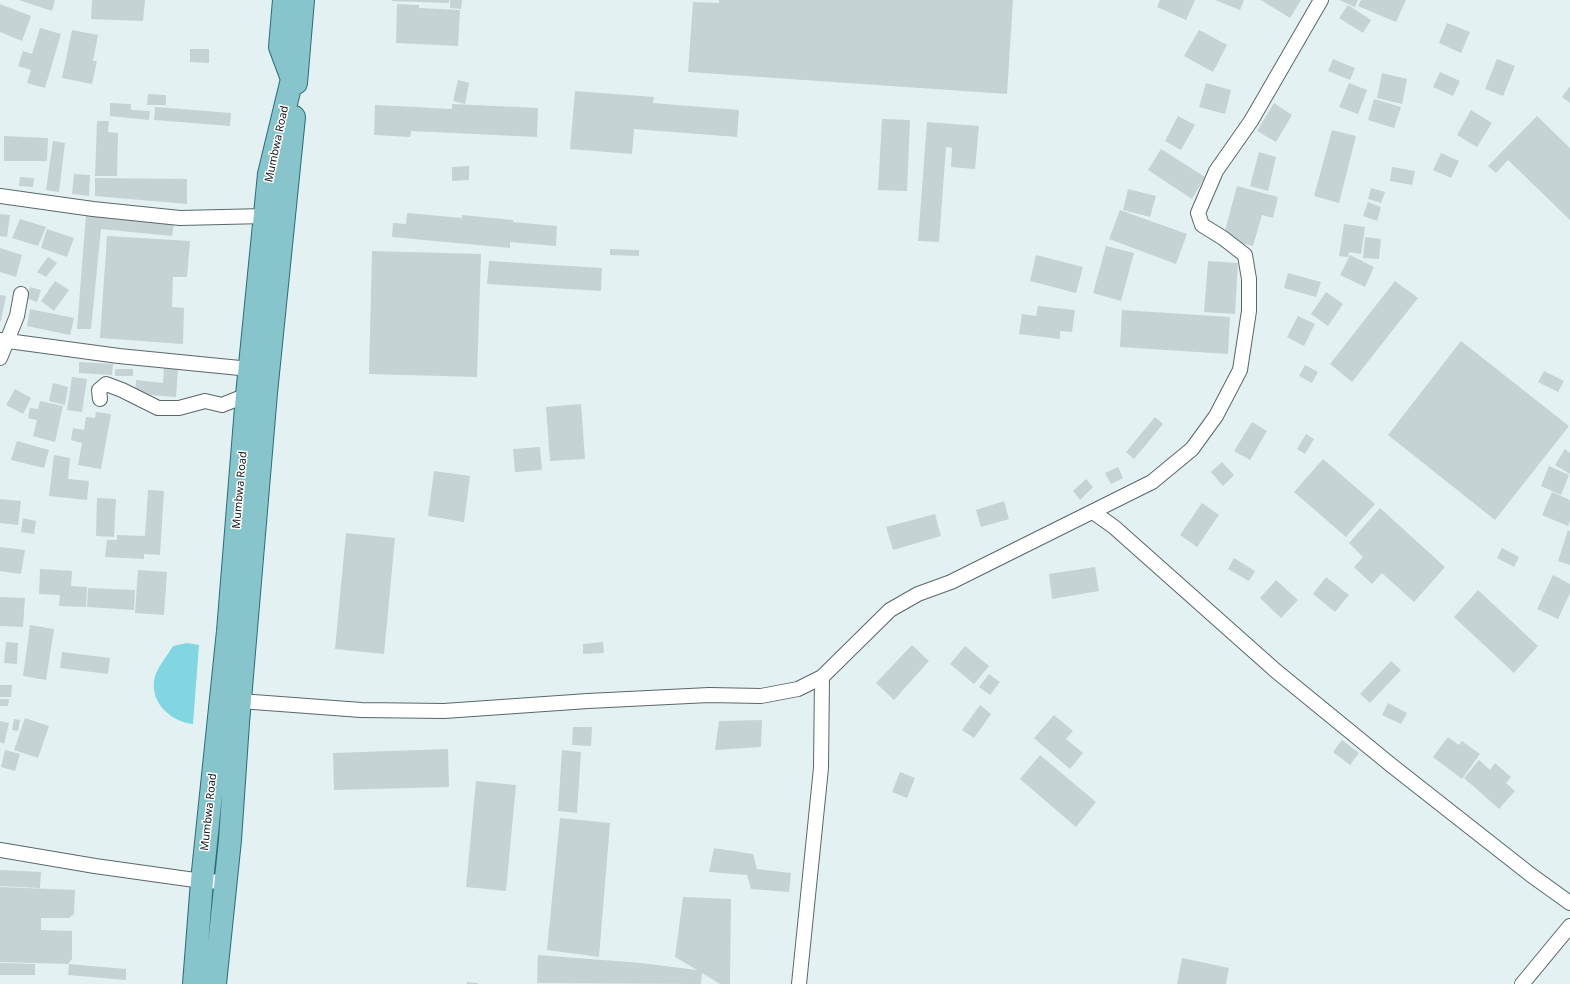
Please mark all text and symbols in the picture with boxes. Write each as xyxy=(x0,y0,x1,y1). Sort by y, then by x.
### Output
street label: Mumbwa Road xyxy=(262,105,292,183)
street label: Mumbwa Road xyxy=(230,451,250,529)
street label: Mumbwa Road xyxy=(198,773,220,851)

